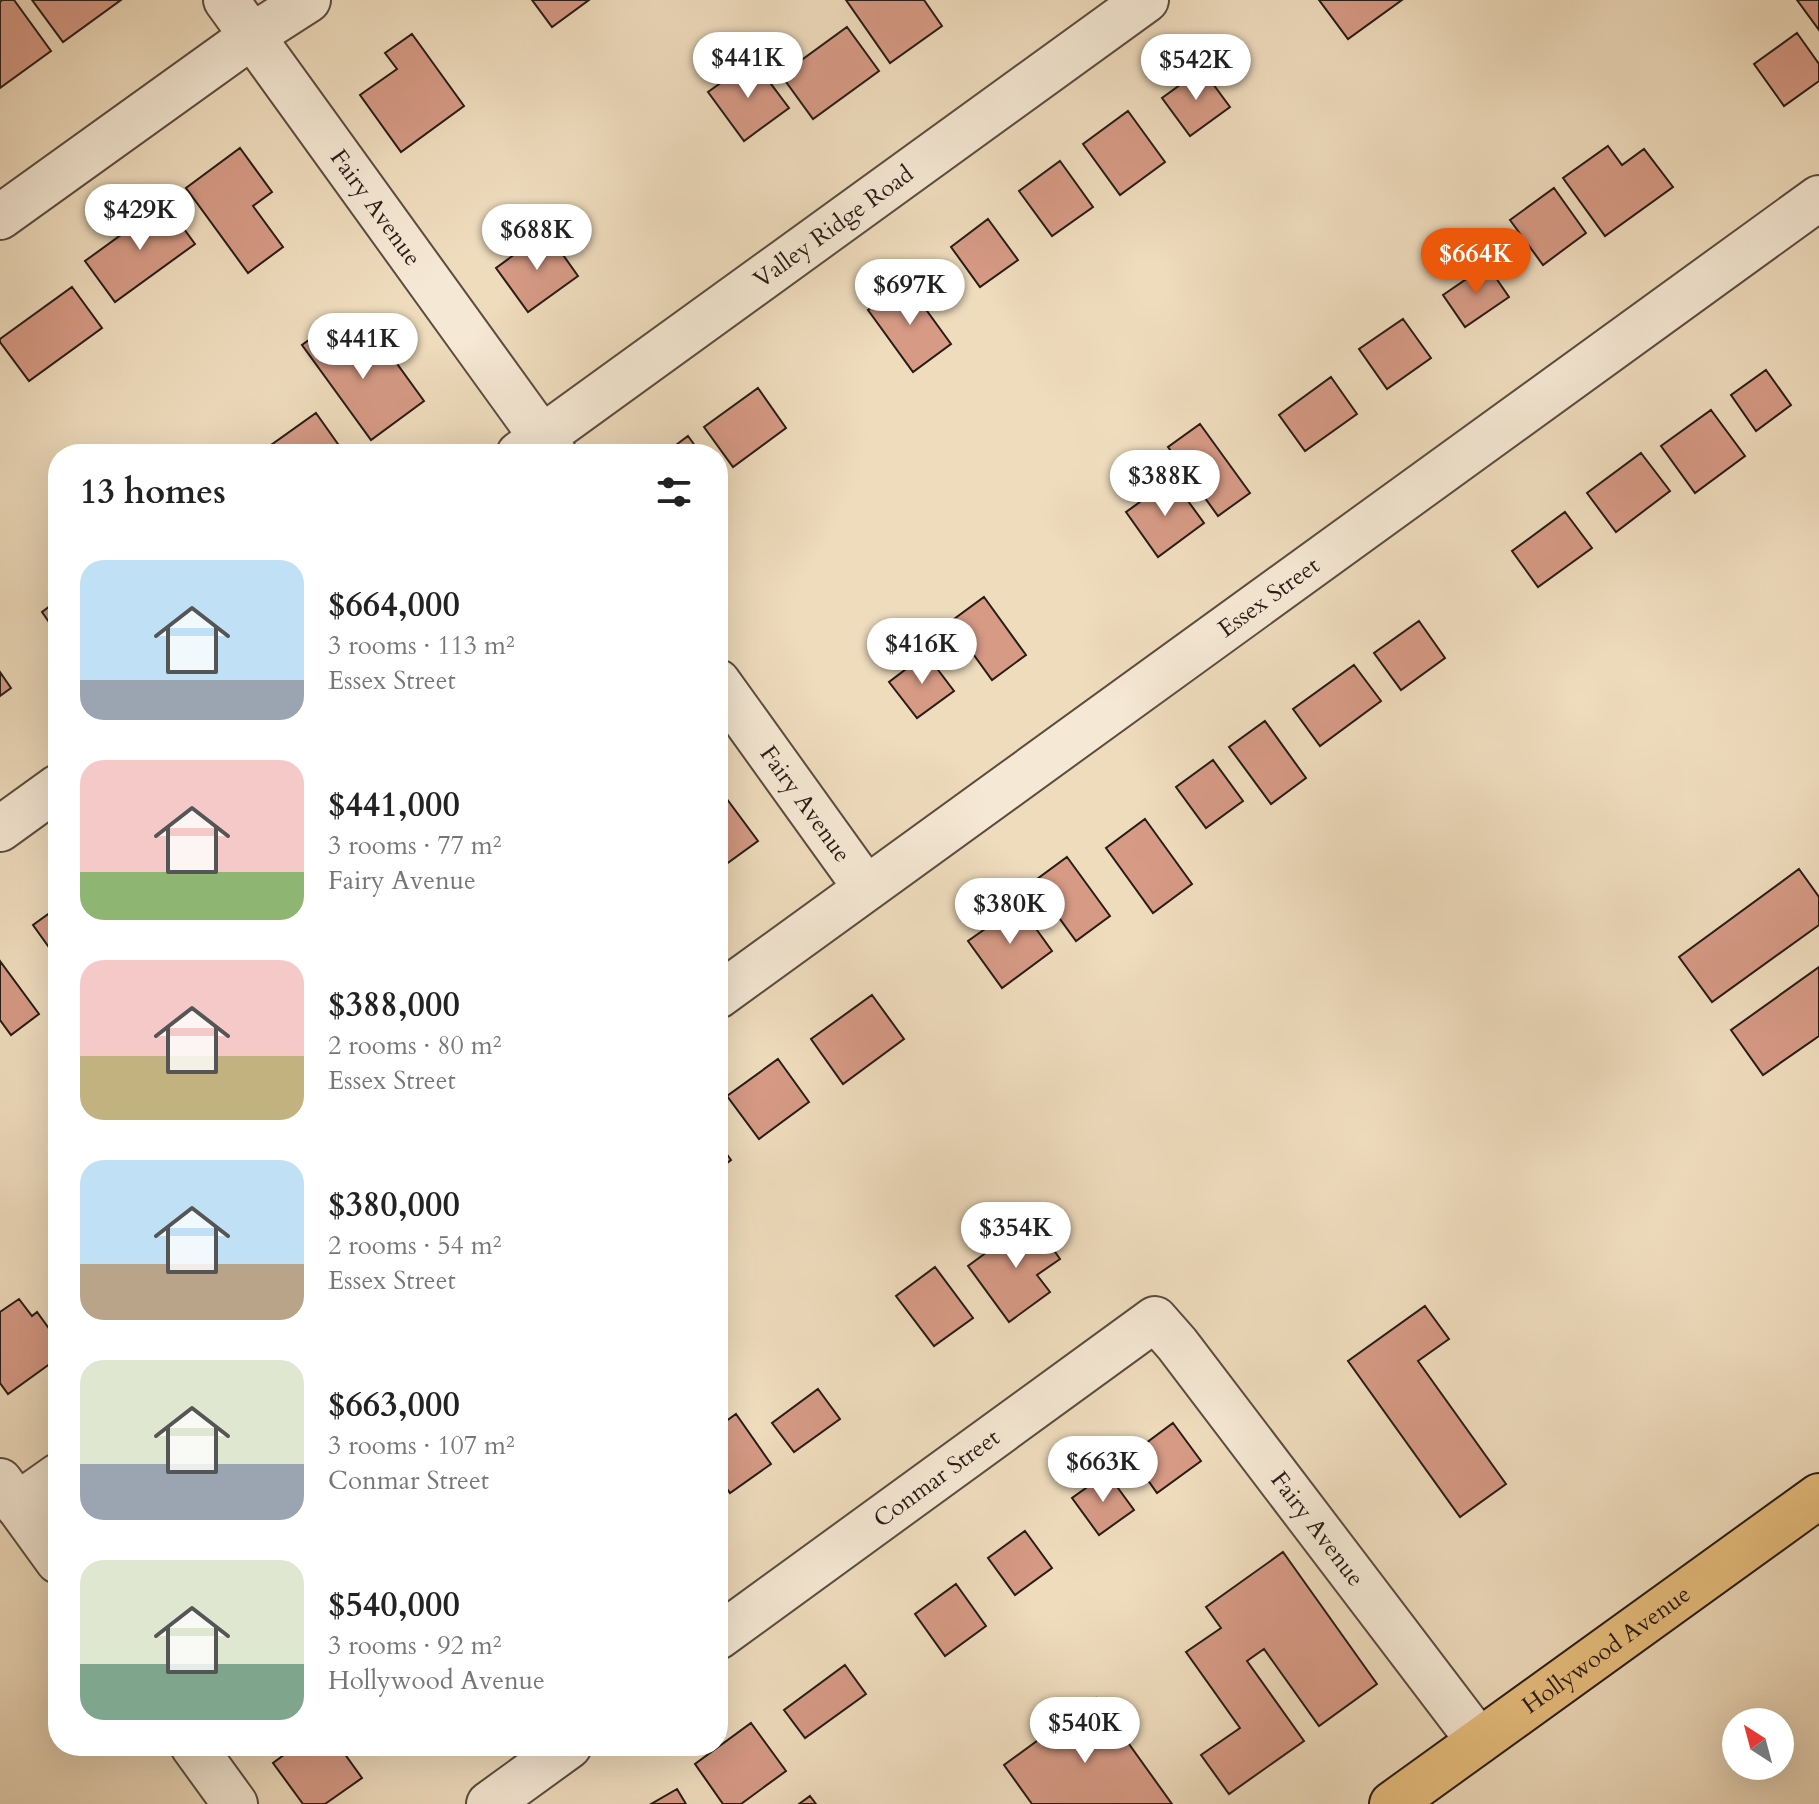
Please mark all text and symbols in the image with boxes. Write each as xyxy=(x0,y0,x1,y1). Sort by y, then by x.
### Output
pin: $441K xyxy=(692,32,804,100)
pin: $542K xyxy=(1140,34,1252,102)
text: $441K xyxy=(711,40,785,75)
text: $542K xyxy=(1159,42,1233,77)
street label: Fairy Avenue xyxy=(322,143,429,273)
street label: Valley Ridge Road xyxy=(747,158,920,296)
pin: $429K xyxy=(84,184,196,252)
text: $429K xyxy=(103,192,177,227)
pin: $688K xyxy=(481,204,593,272)
text: $688K xyxy=(500,212,574,247)
pin: $664K xyxy=(1420,228,1532,296)
text: $664K xyxy=(1439,236,1513,271)
pin: $697K xyxy=(854,259,966,327)
text: $697K xyxy=(873,267,947,302)
pin: $441K xyxy=(307,313,419,381)
text: $441K xyxy=(326,321,400,356)
pin: $388K xyxy=(1109,450,1221,518)
text: $388K xyxy=(1128,458,1202,493)
text: 13 homes xyxy=(80,469,226,515)
icon: filters xyxy=(652,470,696,514)
street label: Essex Street xyxy=(1211,549,1327,645)
text: $664,000 xyxy=(328,582,460,628)
icon: home xyxy=(144,592,240,688)
pin: $416K xyxy=(866,618,978,686)
text: $416K xyxy=(885,626,959,661)
text: 3 rooms · 113 m² xyxy=(328,628,515,663)
text: Essex Street xyxy=(328,663,456,698)
street label: Fairy Avenue xyxy=(752,739,858,869)
text: $441,000 xyxy=(328,782,460,828)
icon: home xyxy=(144,792,240,888)
text: 3 rooms · 77 m² xyxy=(328,828,501,863)
text: Fairy Avenue xyxy=(328,863,476,898)
pin: $380K xyxy=(954,878,1066,946)
text: $380K xyxy=(973,886,1047,921)
text: $388,000 xyxy=(328,982,460,1028)
icon: home xyxy=(144,992,240,1088)
text: 2 rooms · 80 m² xyxy=(328,1028,501,1063)
text: Essex Street xyxy=(328,1063,456,1098)
text: $380,000 xyxy=(328,1182,460,1228)
icon: home xyxy=(144,1192,240,1288)
pin: $354K xyxy=(960,1202,1072,1270)
text: $354K xyxy=(979,1210,1053,1245)
text: 2 rooms · 54 m² xyxy=(328,1228,501,1263)
text: Essex Street xyxy=(328,1263,456,1298)
text: $663,000 xyxy=(328,1382,460,1428)
icon: home xyxy=(144,1392,240,1488)
street label: Conmar Street xyxy=(867,1421,1007,1536)
text: 3 rooms · 107 m² xyxy=(328,1428,515,1463)
pin: $663K xyxy=(1047,1436,1159,1504)
text: $663K xyxy=(1066,1444,1140,1479)
text: Conmar Street xyxy=(328,1463,489,1498)
street label: Fairy Avenue xyxy=(1263,1465,1372,1593)
street label: Hollywood Avenue xyxy=(1516,1578,1697,1722)
text: $540,000 xyxy=(328,1582,460,1628)
icon: home xyxy=(144,1592,240,1688)
text: 3 rooms · 92 m² xyxy=(328,1628,501,1663)
text: Hollywood Avenue xyxy=(328,1663,545,1698)
pin: $540K xyxy=(1029,1697,1141,1765)
text: $540K xyxy=(1048,1705,1122,1740)
north arrow xyxy=(1722,1708,1794,1780)
map controls xyxy=(1722,1708,1794,1780)

